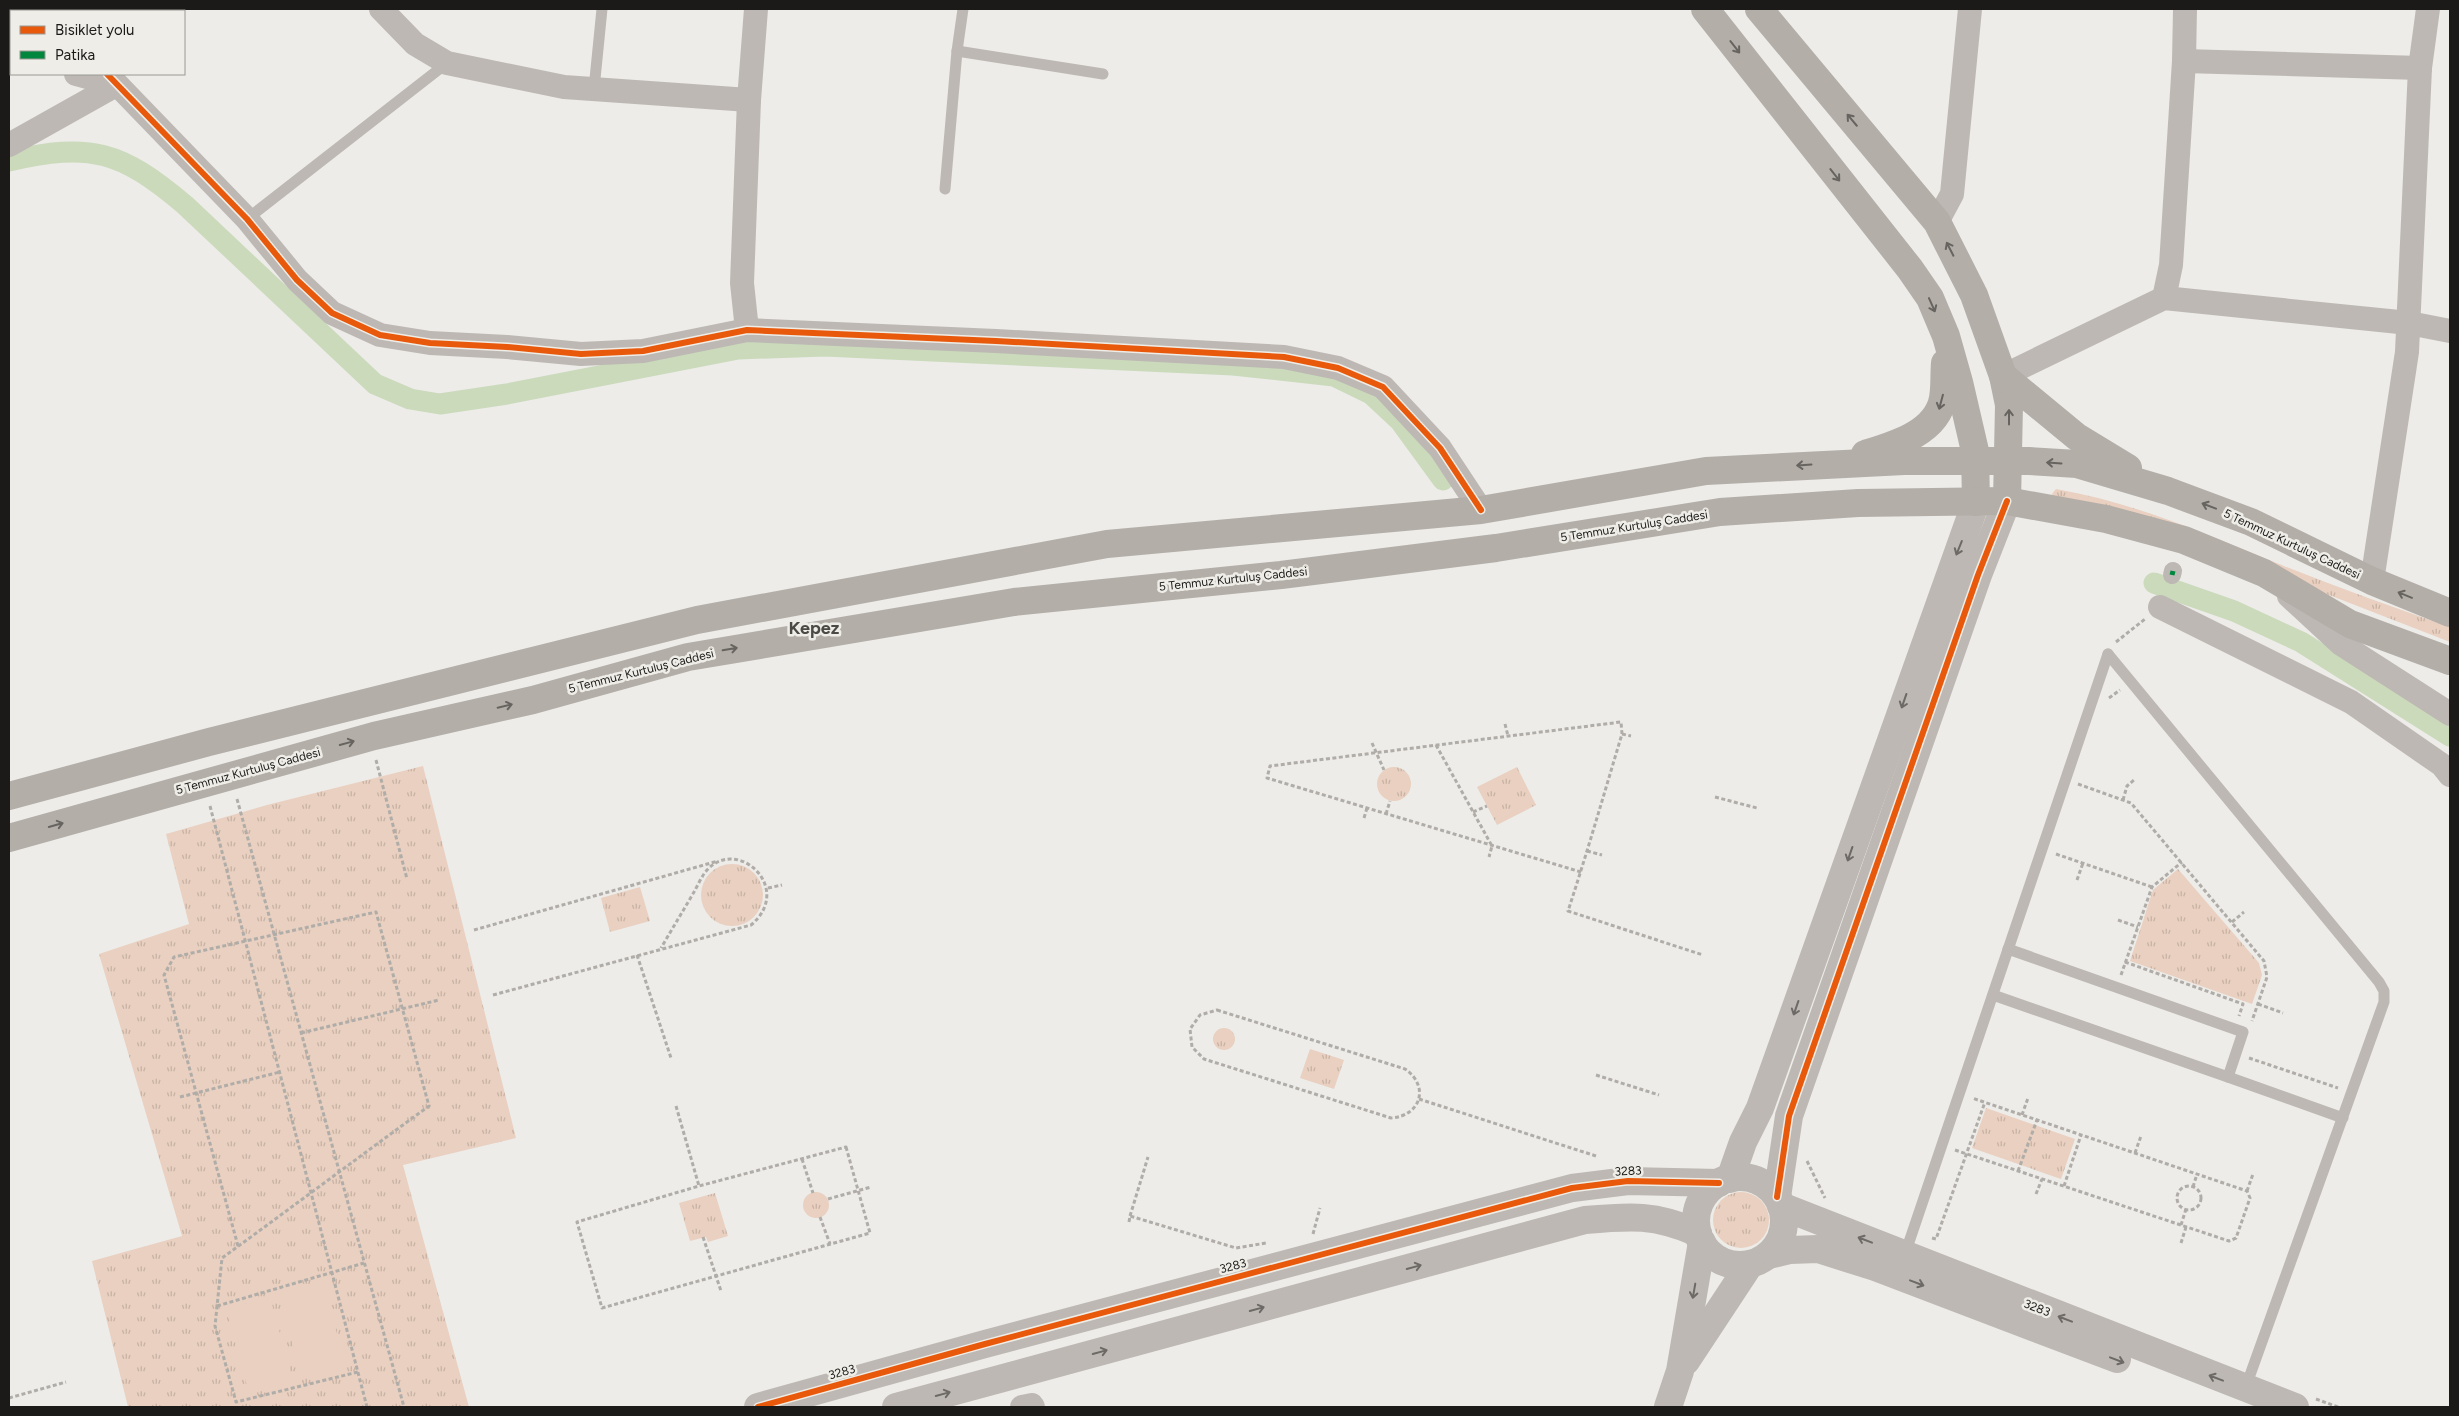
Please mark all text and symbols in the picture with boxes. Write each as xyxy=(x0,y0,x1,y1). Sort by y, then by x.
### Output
legend xyxy=(10,10,185,75)
text: Bisiklet yolu xyxy=(55,21,134,39)
one-way arrow xyxy=(1729,40,1740,53)
text: Patika xyxy=(55,46,95,64)
one-way arrow xyxy=(1846,114,1857,127)
one-way arrow xyxy=(1830,168,1841,181)
one-way arrow xyxy=(1945,242,1954,257)
one-way arrow xyxy=(1928,297,1938,312)
one-way arrow xyxy=(1936,394,1945,410)
one-way arrow xyxy=(2004,410,2014,426)
one-way arrow xyxy=(2046,458,2062,467)
one-way arrow xyxy=(1796,461,1812,470)
one-way arrow xyxy=(2202,501,2218,510)
street label: 5 Temmuz Kurtuluş Caddesi xyxy=(2221,506,2363,582)
street label: 5 Temmuz Kurtuluş Caddesi xyxy=(1559,507,1709,545)
one-way arrow xyxy=(1954,540,1964,555)
street label: 5 Temmuz Kurtuluş Caddesi xyxy=(1158,564,1308,594)
one-way arrow xyxy=(2398,590,2413,599)
district label: Kepez xyxy=(789,617,840,639)
one-way arrow xyxy=(722,644,738,654)
street label: 5 Temmuz Kurtuluş Caddesi xyxy=(567,646,715,696)
one-way arrow xyxy=(1899,693,1908,708)
one-way arrow xyxy=(497,701,513,710)
one-way arrow xyxy=(338,738,354,748)
street label: 5 Temmuz Kurtuluş Caddesi xyxy=(174,745,322,797)
one-way arrow xyxy=(47,820,63,829)
one-way arrow xyxy=(1845,846,1854,862)
one-way arrow xyxy=(1791,999,1800,1015)
street label: 3283 xyxy=(1614,1163,1642,1179)
one-way arrow xyxy=(1857,1235,1873,1244)
street label: 3283 xyxy=(1218,1256,1248,1276)
one-way arrow xyxy=(1405,1261,1421,1271)
one-way arrow xyxy=(1908,1279,1924,1288)
one-way arrow xyxy=(1689,1282,1699,1298)
street label: 3283 xyxy=(2022,1297,2052,1319)
one-way arrow xyxy=(1248,1304,1264,1313)
one-way arrow xyxy=(2058,1313,2073,1323)
one-way arrow xyxy=(1092,1347,1108,1356)
one-way arrow xyxy=(2110,1356,2125,1365)
street label: 3283 xyxy=(827,1362,857,1382)
one-way arrow xyxy=(2209,1373,2224,1382)
one-way arrow xyxy=(935,1389,951,1399)

